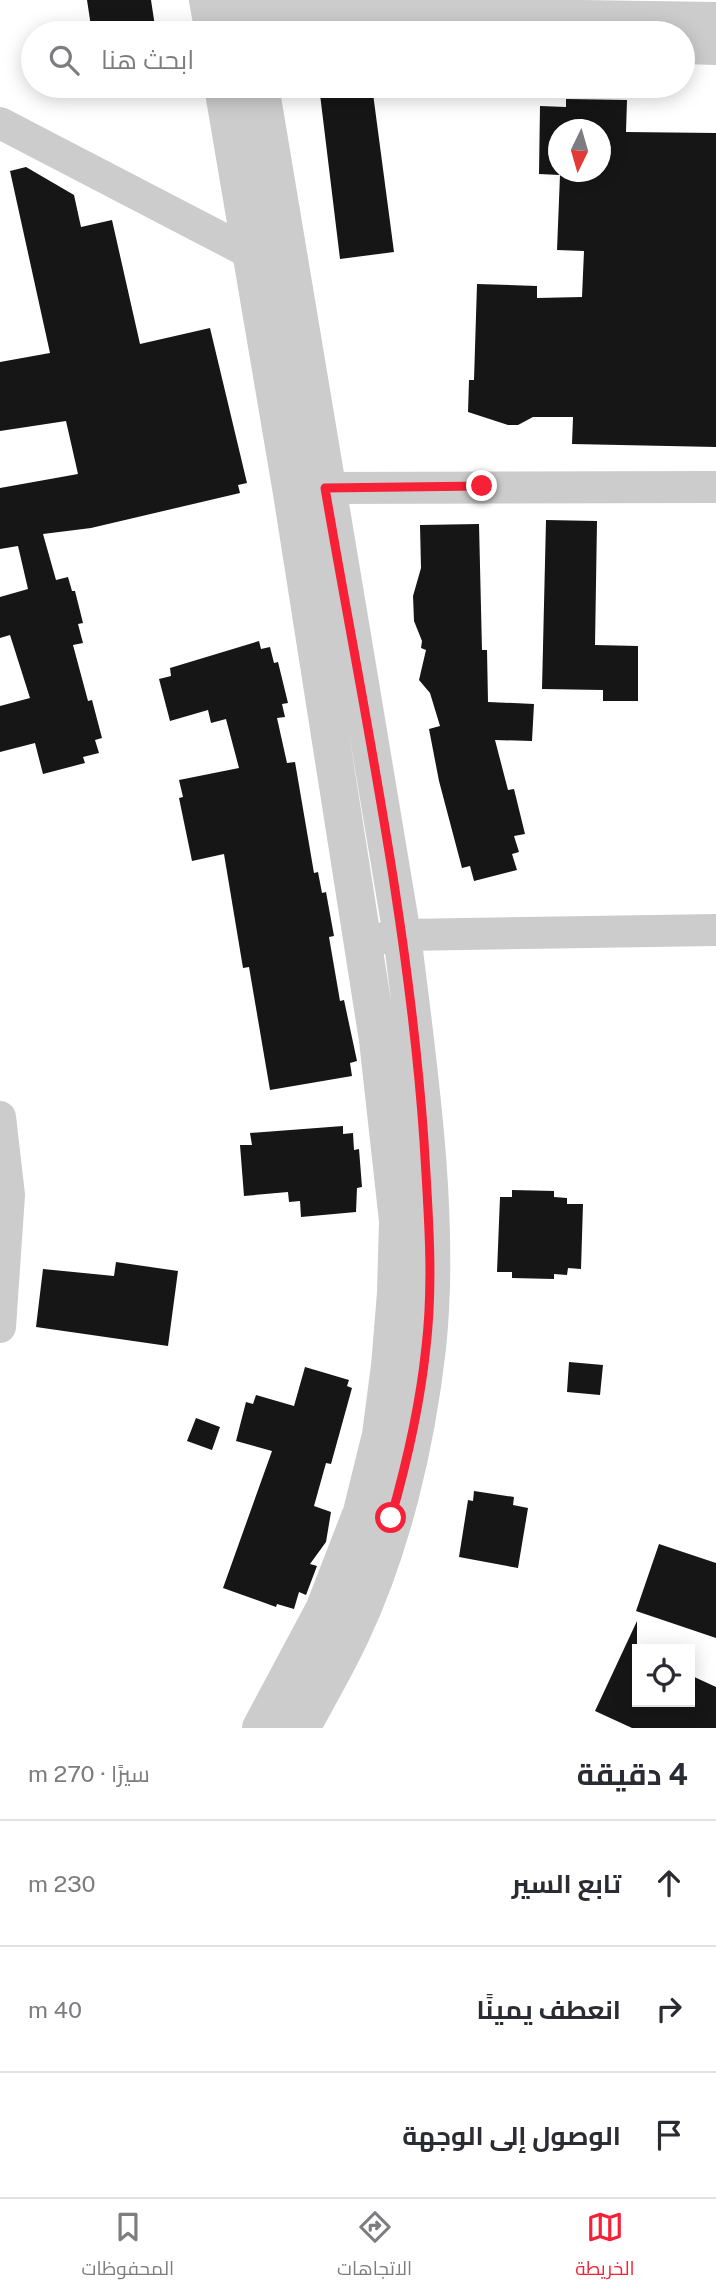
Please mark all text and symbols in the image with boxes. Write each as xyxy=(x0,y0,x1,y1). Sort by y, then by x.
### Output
search box xyxy=(21,21,695,98)
icon: search xyxy=(45,41,83,79)
text: ابحث هنا xyxy=(101,44,194,75)
north arrow xyxy=(548,119,611,182)
route end xyxy=(466,470,497,501)
route start xyxy=(375,1502,406,1533)
map controls xyxy=(632,1644,695,1707)
button: locate xyxy=(632,1644,695,1707)
text: 4 دقيقة xyxy=(577,1756,688,1792)
text: سيرًا · 270 m xyxy=(28,1760,150,1787)
icon: ahead xyxy=(650,1864,688,1902)
text: تابع السير xyxy=(512,1868,621,1899)
text: 230 m xyxy=(28,1870,96,1897)
icon: right xyxy=(650,1990,688,2028)
text: انعطف يمينًا xyxy=(477,1994,621,2025)
text: 40 m xyxy=(28,1996,82,2023)
icon: arrive xyxy=(650,2116,688,2154)
text: الوصول إلى الوجهة xyxy=(402,2120,621,2151)
tab: المحفوظات xyxy=(82,2208,174,2286)
tab: الاتجاهات xyxy=(337,2208,412,2286)
tab: الخريطة xyxy=(575,2208,635,2286)

